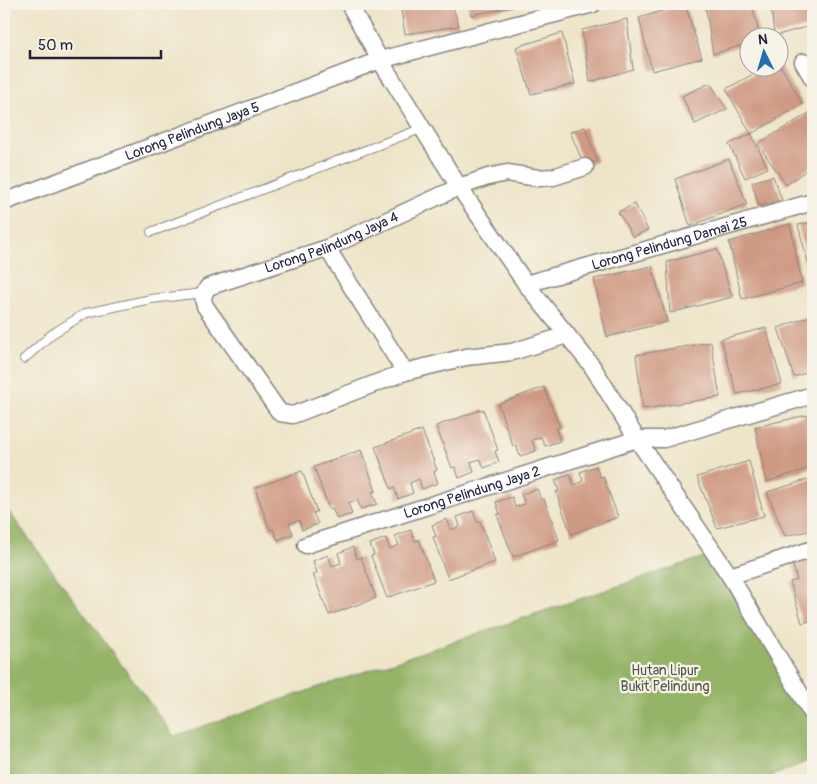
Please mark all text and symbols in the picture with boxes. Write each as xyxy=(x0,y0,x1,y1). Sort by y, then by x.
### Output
scale bar xyxy=(30,28,161,60)
north arrow xyxy=(740,28,790,78)
text: N xyxy=(757,31,768,48)
text: 50 m xyxy=(38,36,73,55)
street label: Lorong Pelindung Jaya 5 xyxy=(123,98,262,165)
street label: Lorong Pelindung Jaya 4 xyxy=(262,208,401,277)
street label: Lorong Pelindung Damai 25 xyxy=(590,213,749,274)
street label: Lorong Pelindung Jaya 2 xyxy=(401,463,542,522)
park label: Hutan Lipur Bukit Pelindung xyxy=(620,662,710,695)

